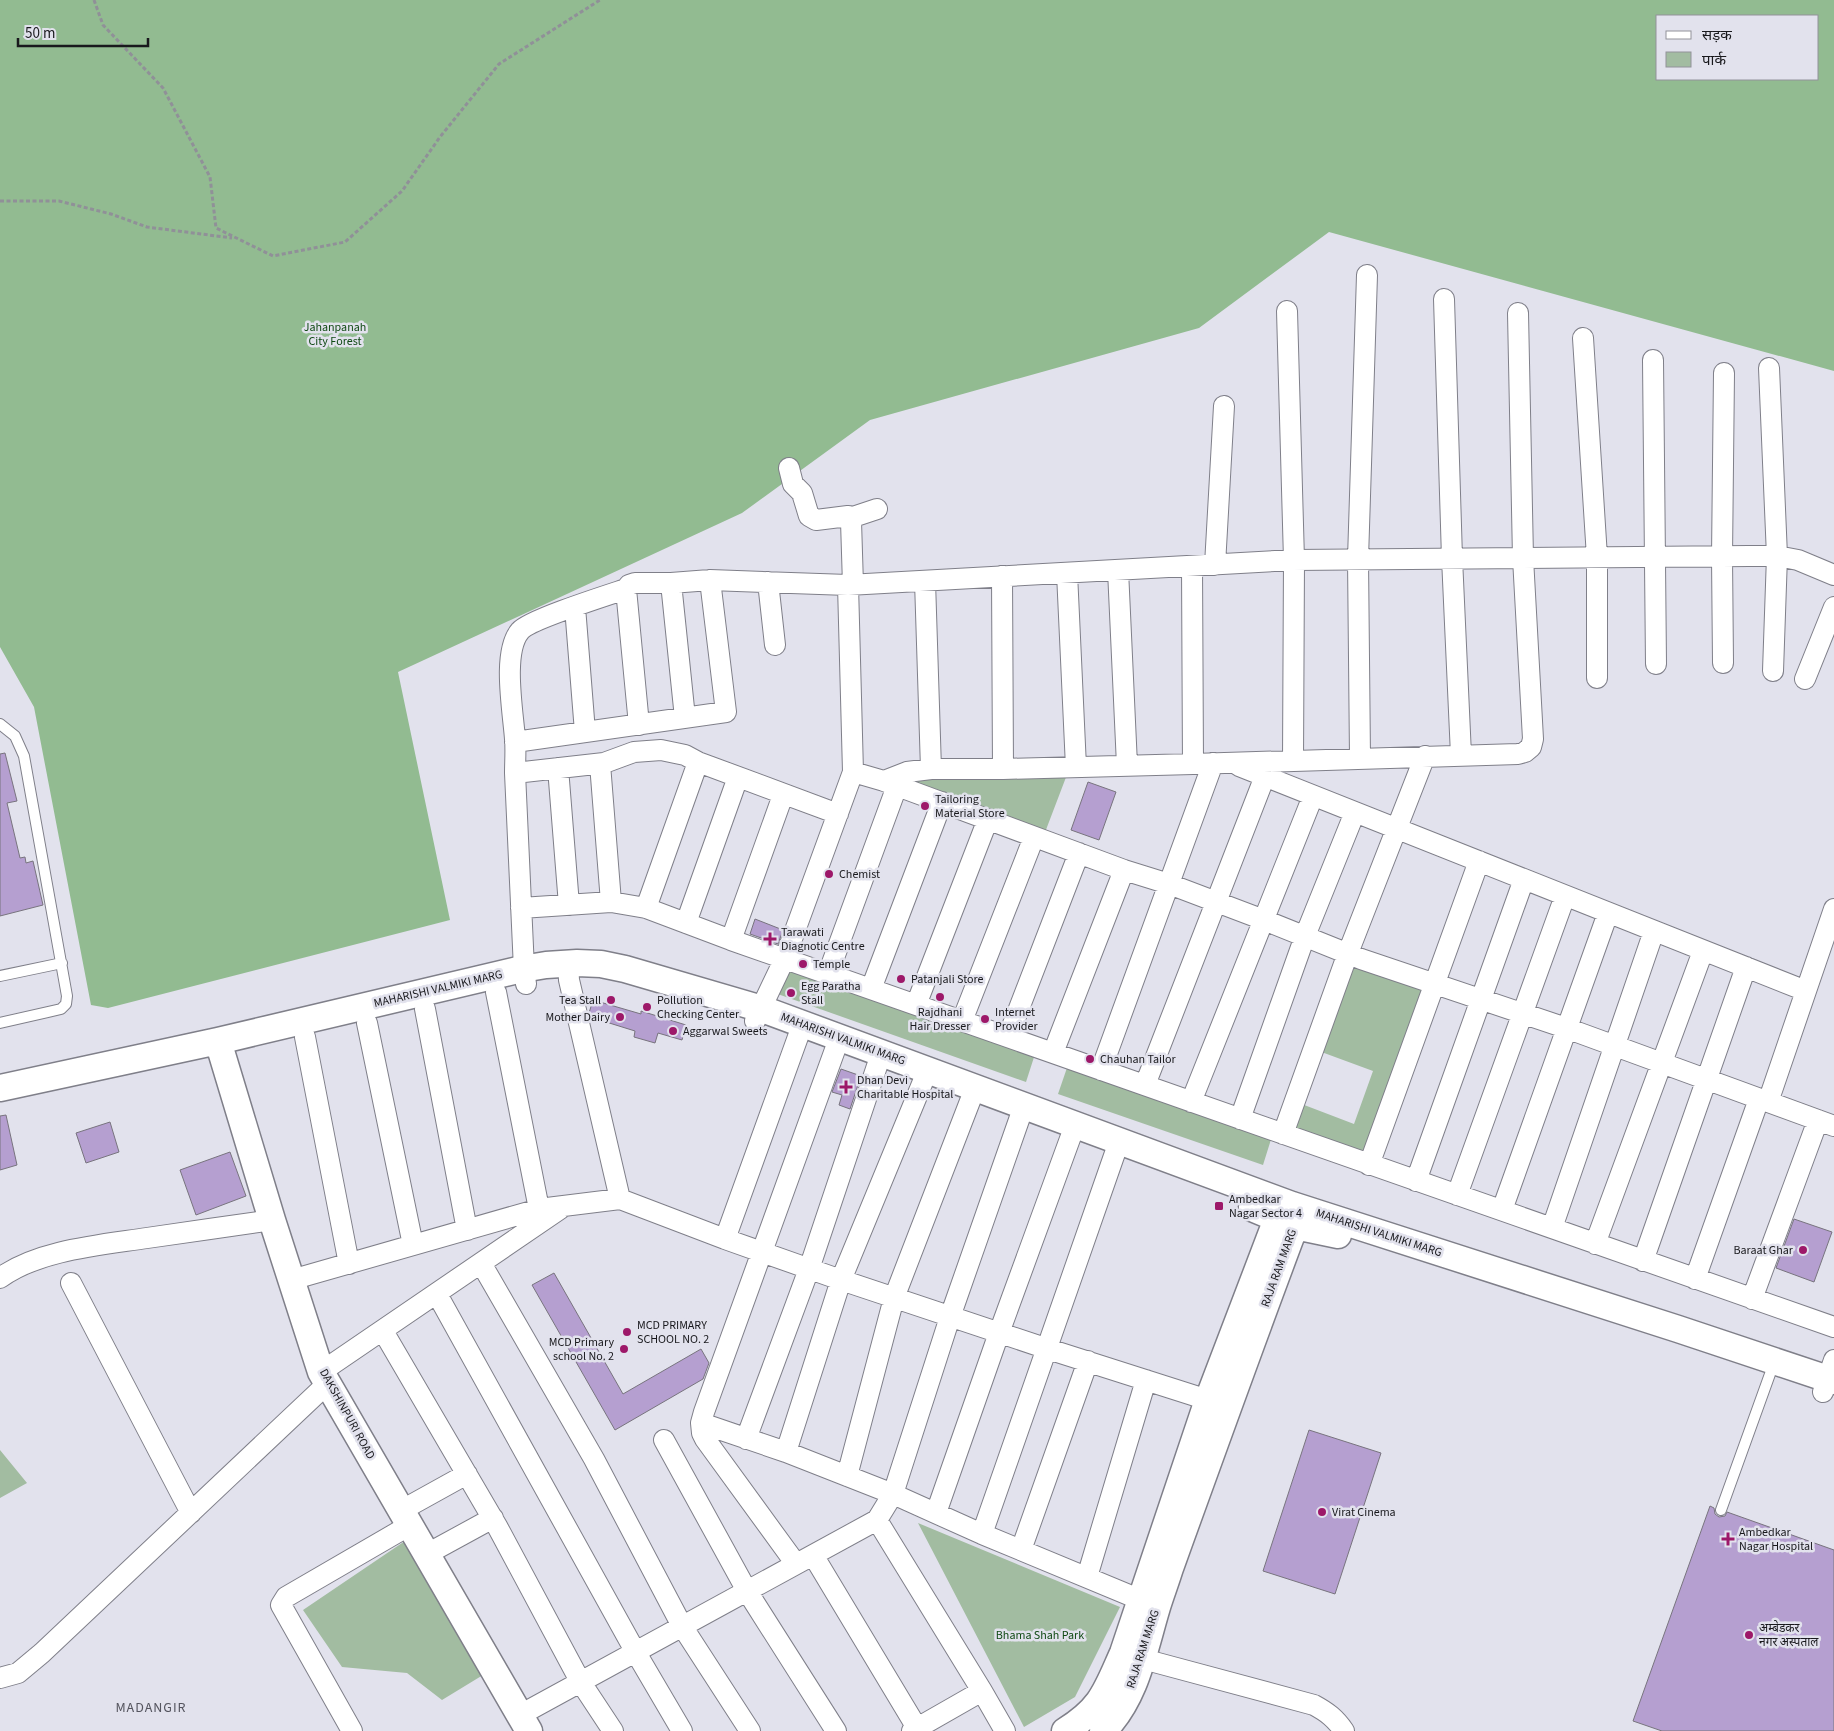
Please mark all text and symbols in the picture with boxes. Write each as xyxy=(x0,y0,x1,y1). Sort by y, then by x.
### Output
scale bar xyxy=(18,15,148,47)
legend xyxy=(1656,15,1819,80)
text: 50 m xyxy=(25,23,55,44)
text: सड़क xyxy=(1702,25,1732,46)
text: पार्क xyxy=(1702,50,1726,71)
park label: Jahanpanah City Forest xyxy=(304,319,366,350)
place label: Tailoring Material Store xyxy=(935,791,1005,822)
marker: Tailoring Material Store xyxy=(919,800,931,812)
place label: Chemist xyxy=(839,866,880,883)
marker: Chemist xyxy=(823,868,835,880)
place label: Tarawati Diagnotic Centre xyxy=(781,924,865,955)
marker: Tarawati Diagnotic Centre xyxy=(763,932,777,946)
place label: Temple xyxy=(813,956,850,973)
marker: Temple xyxy=(797,958,809,970)
street label: MAHARISHI VALMIKI MARG xyxy=(372,966,504,1012)
place label: Patanjali Store xyxy=(911,971,984,988)
marker: Patanjali Store xyxy=(895,973,907,985)
place label: Egg Paratha Stall xyxy=(801,978,861,1009)
marker: Egg Paratha Stall xyxy=(785,987,797,999)
marker: Rajdhani Hair Dresser xyxy=(934,991,946,1003)
place label: Tea Stall xyxy=(559,992,601,1009)
place label: Pollution Checking Center xyxy=(657,992,740,1023)
marker: Tea Stall xyxy=(605,994,617,1006)
marker: Pollution Checking Center xyxy=(641,1001,653,1013)
place label: Rajdhani Hair Dresser xyxy=(910,1004,971,1035)
place label: Internet Provider xyxy=(995,1004,1038,1035)
place label: Mother Dairy xyxy=(545,1009,610,1026)
street label: MAHARISHI VALMIKI MARG xyxy=(778,1009,908,1069)
marker: Mother Dairy xyxy=(614,1011,626,1023)
marker: Internet Provider xyxy=(979,1013,991,1025)
place label: Aggarwal Sweets xyxy=(683,1023,768,1040)
marker: Aggarwal Sweets xyxy=(667,1025,679,1037)
place label: Chauhan Tailor xyxy=(1100,1051,1177,1068)
marker: Chauhan Tailor xyxy=(1084,1053,1096,1065)
place label: Dhan Devi Charitable Hospital xyxy=(857,1072,953,1103)
marker: Dhan Devi Charitable Hospital xyxy=(839,1080,853,1094)
place label: Ambedkar Nagar Sector 4 xyxy=(1229,1191,1302,1222)
marker: Ambedkar Nagar Sector 4 xyxy=(1213,1200,1225,1212)
street label: MAHARISHI VALMIKI MARG xyxy=(1314,1205,1444,1261)
street label: RAJA RAM MARG xyxy=(1257,1227,1301,1309)
place label: Baraat Ghar xyxy=(1733,1242,1794,1259)
marker: Baraat Ghar xyxy=(1797,1244,1809,1256)
place label: MCD PRIMARY SCHOOL NO. 2 xyxy=(637,1317,709,1348)
marker: MCD PRIMARY SCHOOL NO. 2 xyxy=(621,1326,633,1338)
place label: MCD Primary school No. 2 xyxy=(549,1334,614,1365)
marker: MCD Primary school No. 2 xyxy=(618,1343,630,1355)
street label: DAKSHINPURI ROAD xyxy=(315,1366,379,1462)
place label: Virat Cinema xyxy=(1332,1504,1396,1521)
marker: Virat Cinema xyxy=(1316,1506,1328,1518)
place label: Ambedkar Nagar Hospital xyxy=(1739,1524,1813,1555)
marker: Ambedkar Nagar Hospital xyxy=(1721,1532,1735,1546)
street label: RAJA RAM MARG xyxy=(1122,1607,1164,1691)
place label: अम्बेडकर नगर अस्पताल xyxy=(1759,1620,1819,1651)
park label: Bhama Shah Park xyxy=(996,1627,1084,1644)
marker: अम्बेडकर नगर अस्पताल xyxy=(1743,1629,1755,1641)
district label: MADANGIR xyxy=(115,1698,187,1718)

